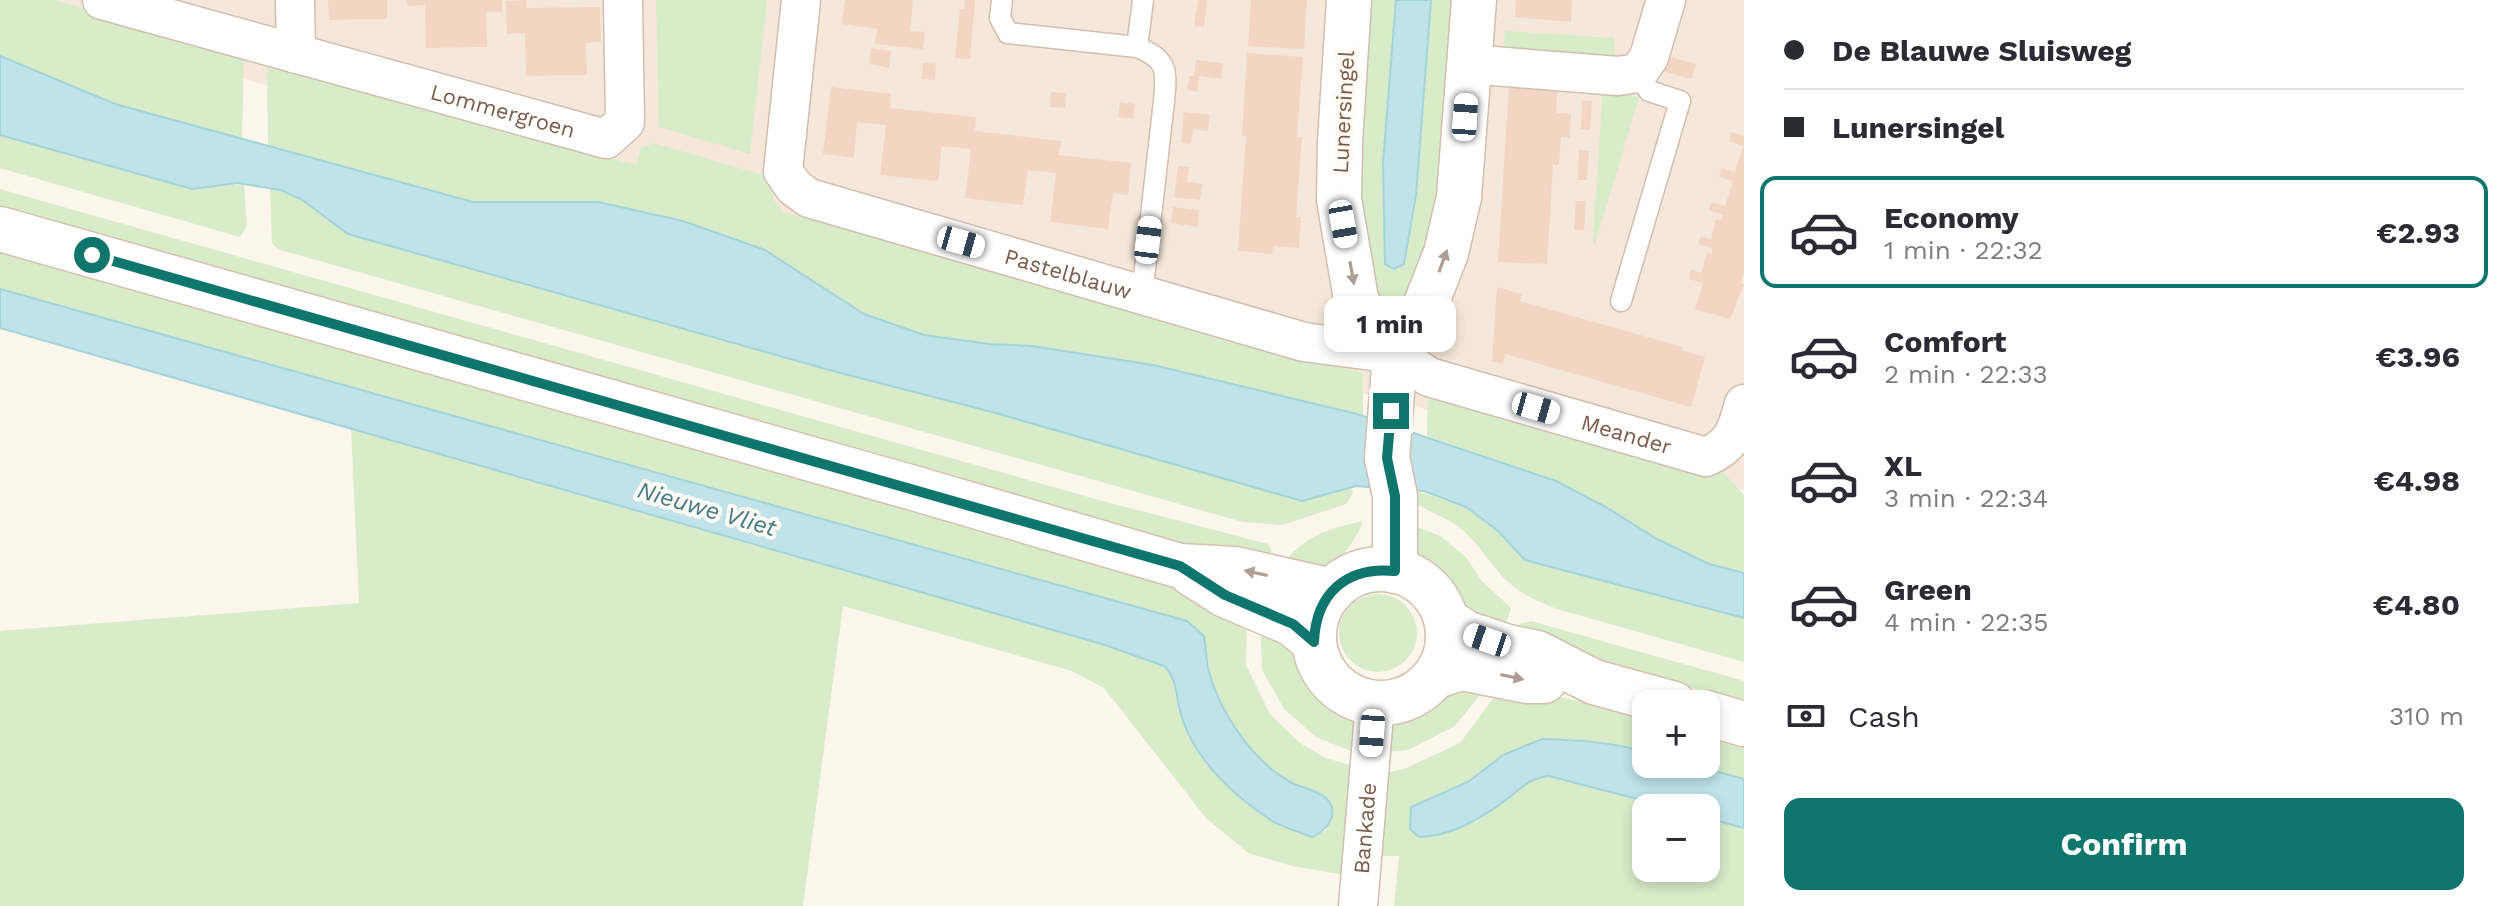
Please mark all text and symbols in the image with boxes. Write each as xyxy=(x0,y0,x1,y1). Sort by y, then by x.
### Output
text: De Blauwe Sluisweg xyxy=(1832,33,2131,68)
street label: Lunersingel xyxy=(1328,49,1359,174)
street label: Lommergroen xyxy=(428,79,578,143)
car xyxy=(1451,92,1479,142)
text: Lunersingel xyxy=(1832,110,2004,145)
icon: car xyxy=(1788,196,1860,268)
car xyxy=(1327,198,1359,250)
text: Economy xyxy=(1884,200,2019,235)
car xyxy=(1133,215,1163,265)
text: €2.93 xyxy=(2376,215,2460,250)
car xyxy=(935,224,987,260)
text: 1 min · 22:32 xyxy=(1884,235,2043,265)
route start xyxy=(74,237,110,273)
street label: Pastelblauw xyxy=(1002,244,1135,304)
one-way arrow xyxy=(1437,249,1450,273)
one-way arrow xyxy=(1346,260,1358,285)
callout: 1 min xyxy=(1325,295,1457,351)
text: 1 min xyxy=(1357,309,1423,339)
icon: car xyxy=(1788,320,1860,392)
text: Comfort xyxy=(1884,324,2006,359)
text: €3.96 xyxy=(2375,339,2460,374)
text: 2 min · 22:33 xyxy=(1884,359,2048,389)
car xyxy=(1510,390,1562,426)
route end xyxy=(1373,393,1409,429)
street label: Meander xyxy=(1578,410,1675,459)
icon: car xyxy=(1788,444,1860,516)
text: XL xyxy=(1884,448,1922,483)
text: €4.98 xyxy=(2374,463,2460,498)
water label: Nieuwe Vliet xyxy=(634,476,781,543)
text: 3 min · 22:34 xyxy=(1884,483,2048,513)
one-way arrow xyxy=(1244,566,1269,579)
icon: car xyxy=(1788,568,1860,640)
text: Green xyxy=(1884,572,1972,607)
text: €4.80 xyxy=(2373,587,2460,622)
text: 4 min · 22:35 xyxy=(1884,607,2048,637)
car xyxy=(1460,621,1514,659)
one-way arrow xyxy=(1499,671,1524,684)
map controls xyxy=(1632,690,1720,882)
button: + xyxy=(1632,690,1720,778)
icon: cash xyxy=(1784,694,1828,738)
text: Cash xyxy=(1848,699,1920,734)
text: 310 m xyxy=(2389,701,2464,731)
car xyxy=(1358,708,1386,758)
street label: Bankade xyxy=(1349,782,1381,875)
button: − xyxy=(1632,794,1720,882)
button: Confirm xyxy=(1784,798,2464,890)

